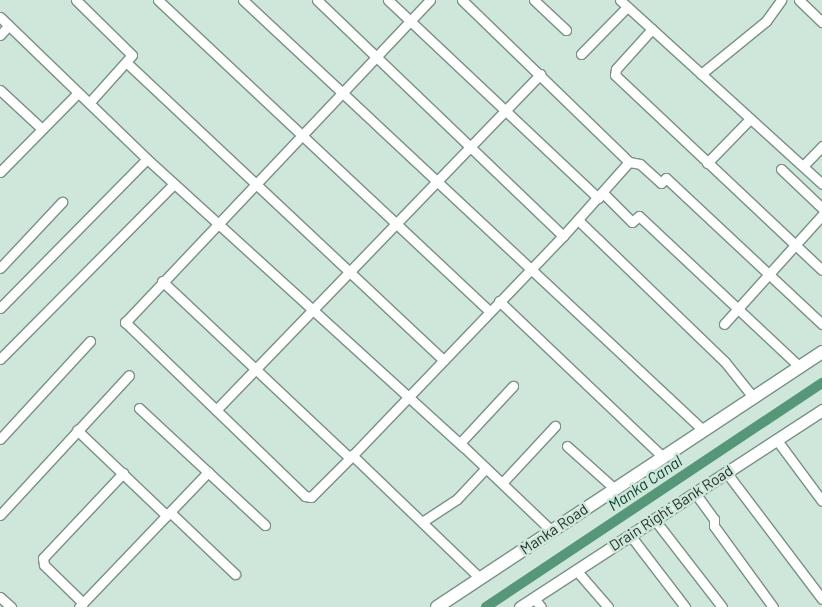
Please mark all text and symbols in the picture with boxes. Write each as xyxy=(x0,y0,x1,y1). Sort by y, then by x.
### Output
water label: Manka Canal xyxy=(604,451,686,515)
street label: Drain Right Bank Road xyxy=(606,461,736,555)
street label: Manka Road xyxy=(517,500,591,558)

